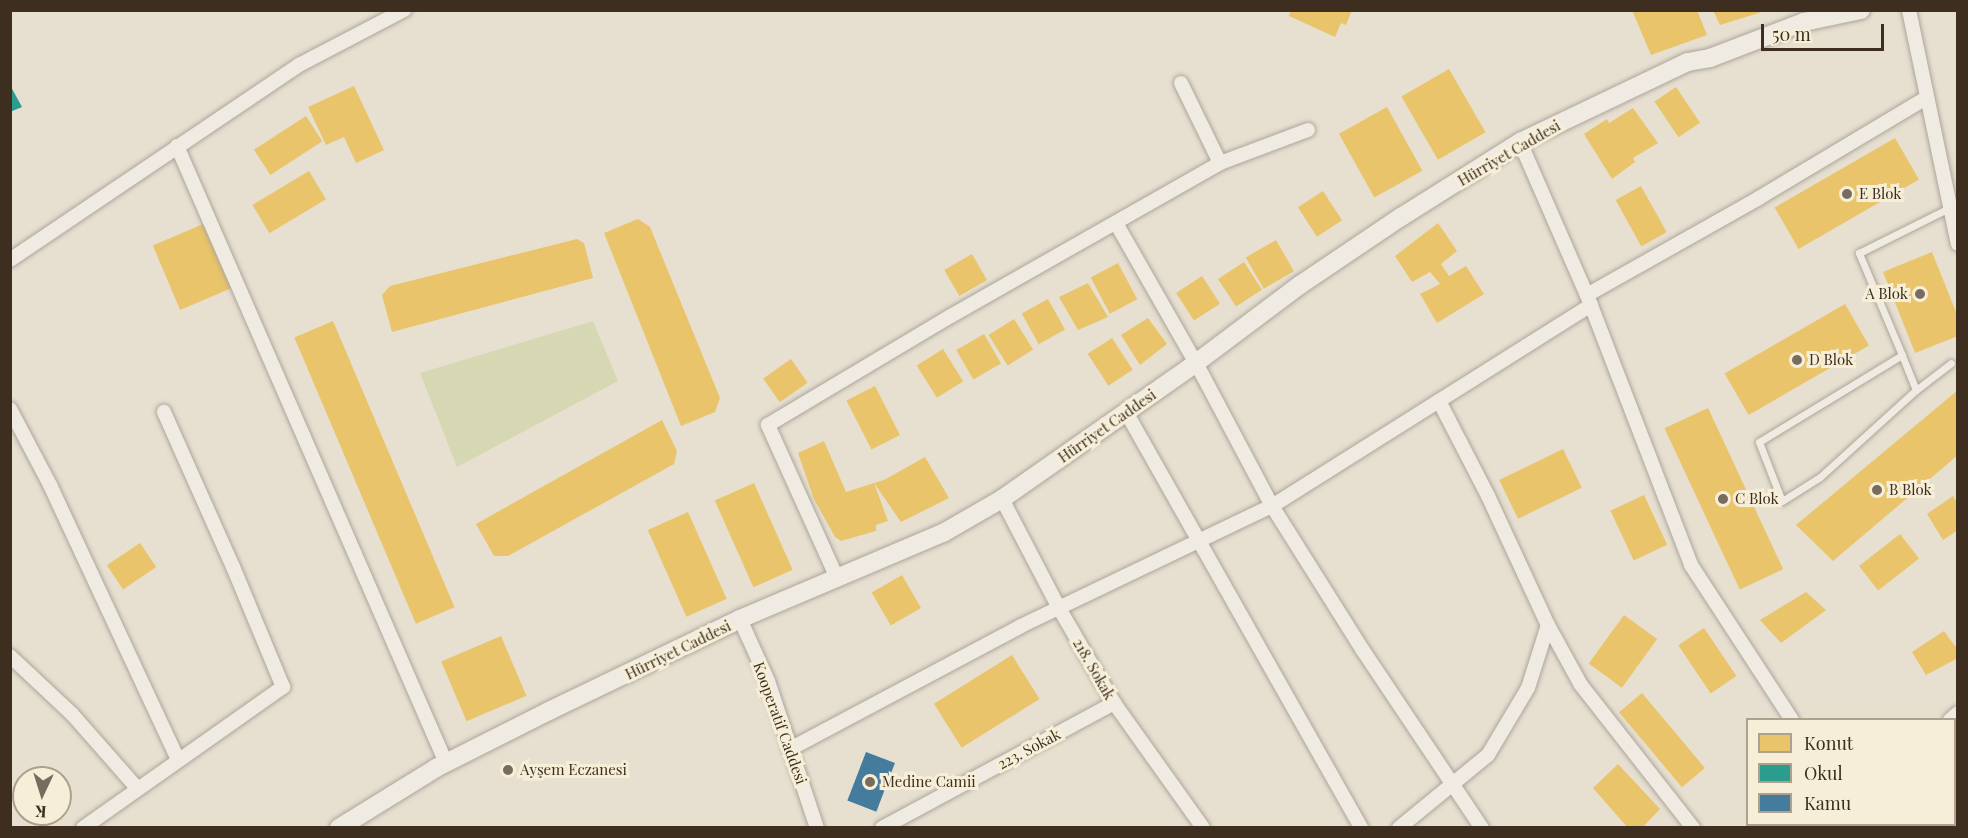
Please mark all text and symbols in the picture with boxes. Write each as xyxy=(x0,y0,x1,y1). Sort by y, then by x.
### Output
scale bar xyxy=(1764,12,1887,50)
text: 50 m xyxy=(1772,22,1811,46)
street label: Hürriyet Caddesi xyxy=(1454,116,1564,190)
place label: E Blok xyxy=(1859,185,1902,203)
marker: E Blok xyxy=(1840,187,1854,201)
place label: A Blok xyxy=(1865,285,1908,303)
marker: A Blok xyxy=(1913,287,1927,301)
place label: D Blok xyxy=(1809,351,1853,369)
marker: D Blok xyxy=(1790,353,1804,367)
street label: Hürriyet Caddesi xyxy=(1054,385,1160,467)
place label: B Blok xyxy=(1889,481,1932,499)
marker: B Blok xyxy=(1870,483,1884,497)
place label: C Blok xyxy=(1735,490,1779,508)
marker: C Blok xyxy=(1716,492,1730,506)
street label: Hürriyet Caddesi xyxy=(622,617,734,683)
street label: 218. Sokak xyxy=(1069,635,1119,703)
street label: Kooperatif Caddesi xyxy=(749,659,811,787)
legend xyxy=(1746,718,1956,826)
street label: 223. Sokak xyxy=(994,725,1064,773)
text: Konut xyxy=(1804,731,1853,755)
place label: Ayşem Eczanesi xyxy=(520,761,627,779)
text: Okul xyxy=(1804,761,1843,785)
marker: Ayşem Eczanesi xyxy=(501,763,515,777)
north arrow xyxy=(12,766,72,826)
place label: Medine Camii xyxy=(882,773,976,791)
marker: Medine Camii xyxy=(863,775,877,789)
text: Kamu xyxy=(1804,791,1851,815)
text: K xyxy=(34,802,47,823)

